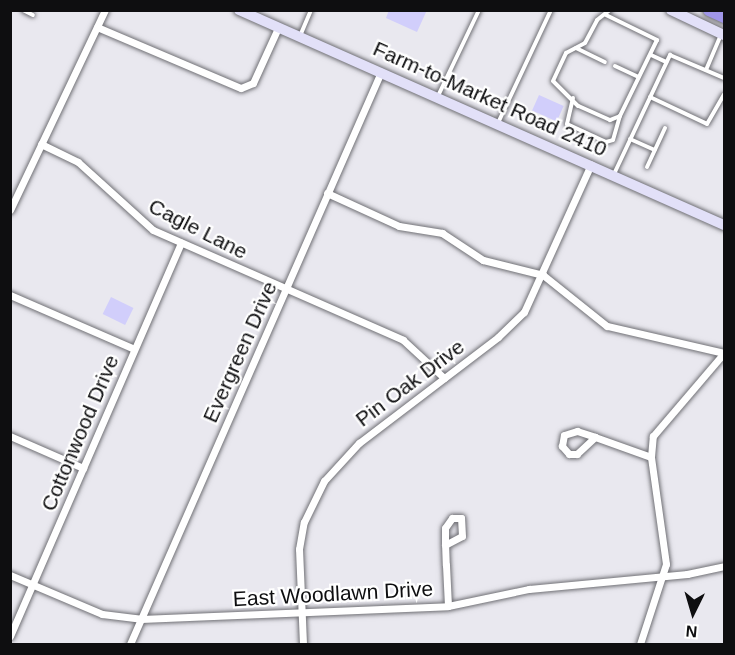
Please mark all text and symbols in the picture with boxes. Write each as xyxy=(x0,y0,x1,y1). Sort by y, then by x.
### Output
street label: Farm-to-Market Road 2410 xyxy=(369,36,611,162)
street label: Cagle Lane xyxy=(144,193,252,265)
street label: Evergreen Drive xyxy=(198,278,282,426)
street label: Pin Oak Drive xyxy=(351,334,469,432)
street label: Cottonwood Drive xyxy=(36,351,124,515)
street label: East Woodlawn Drive xyxy=(232,576,434,612)
north arrow xyxy=(663,583,723,643)
text: N xyxy=(685,622,698,640)

